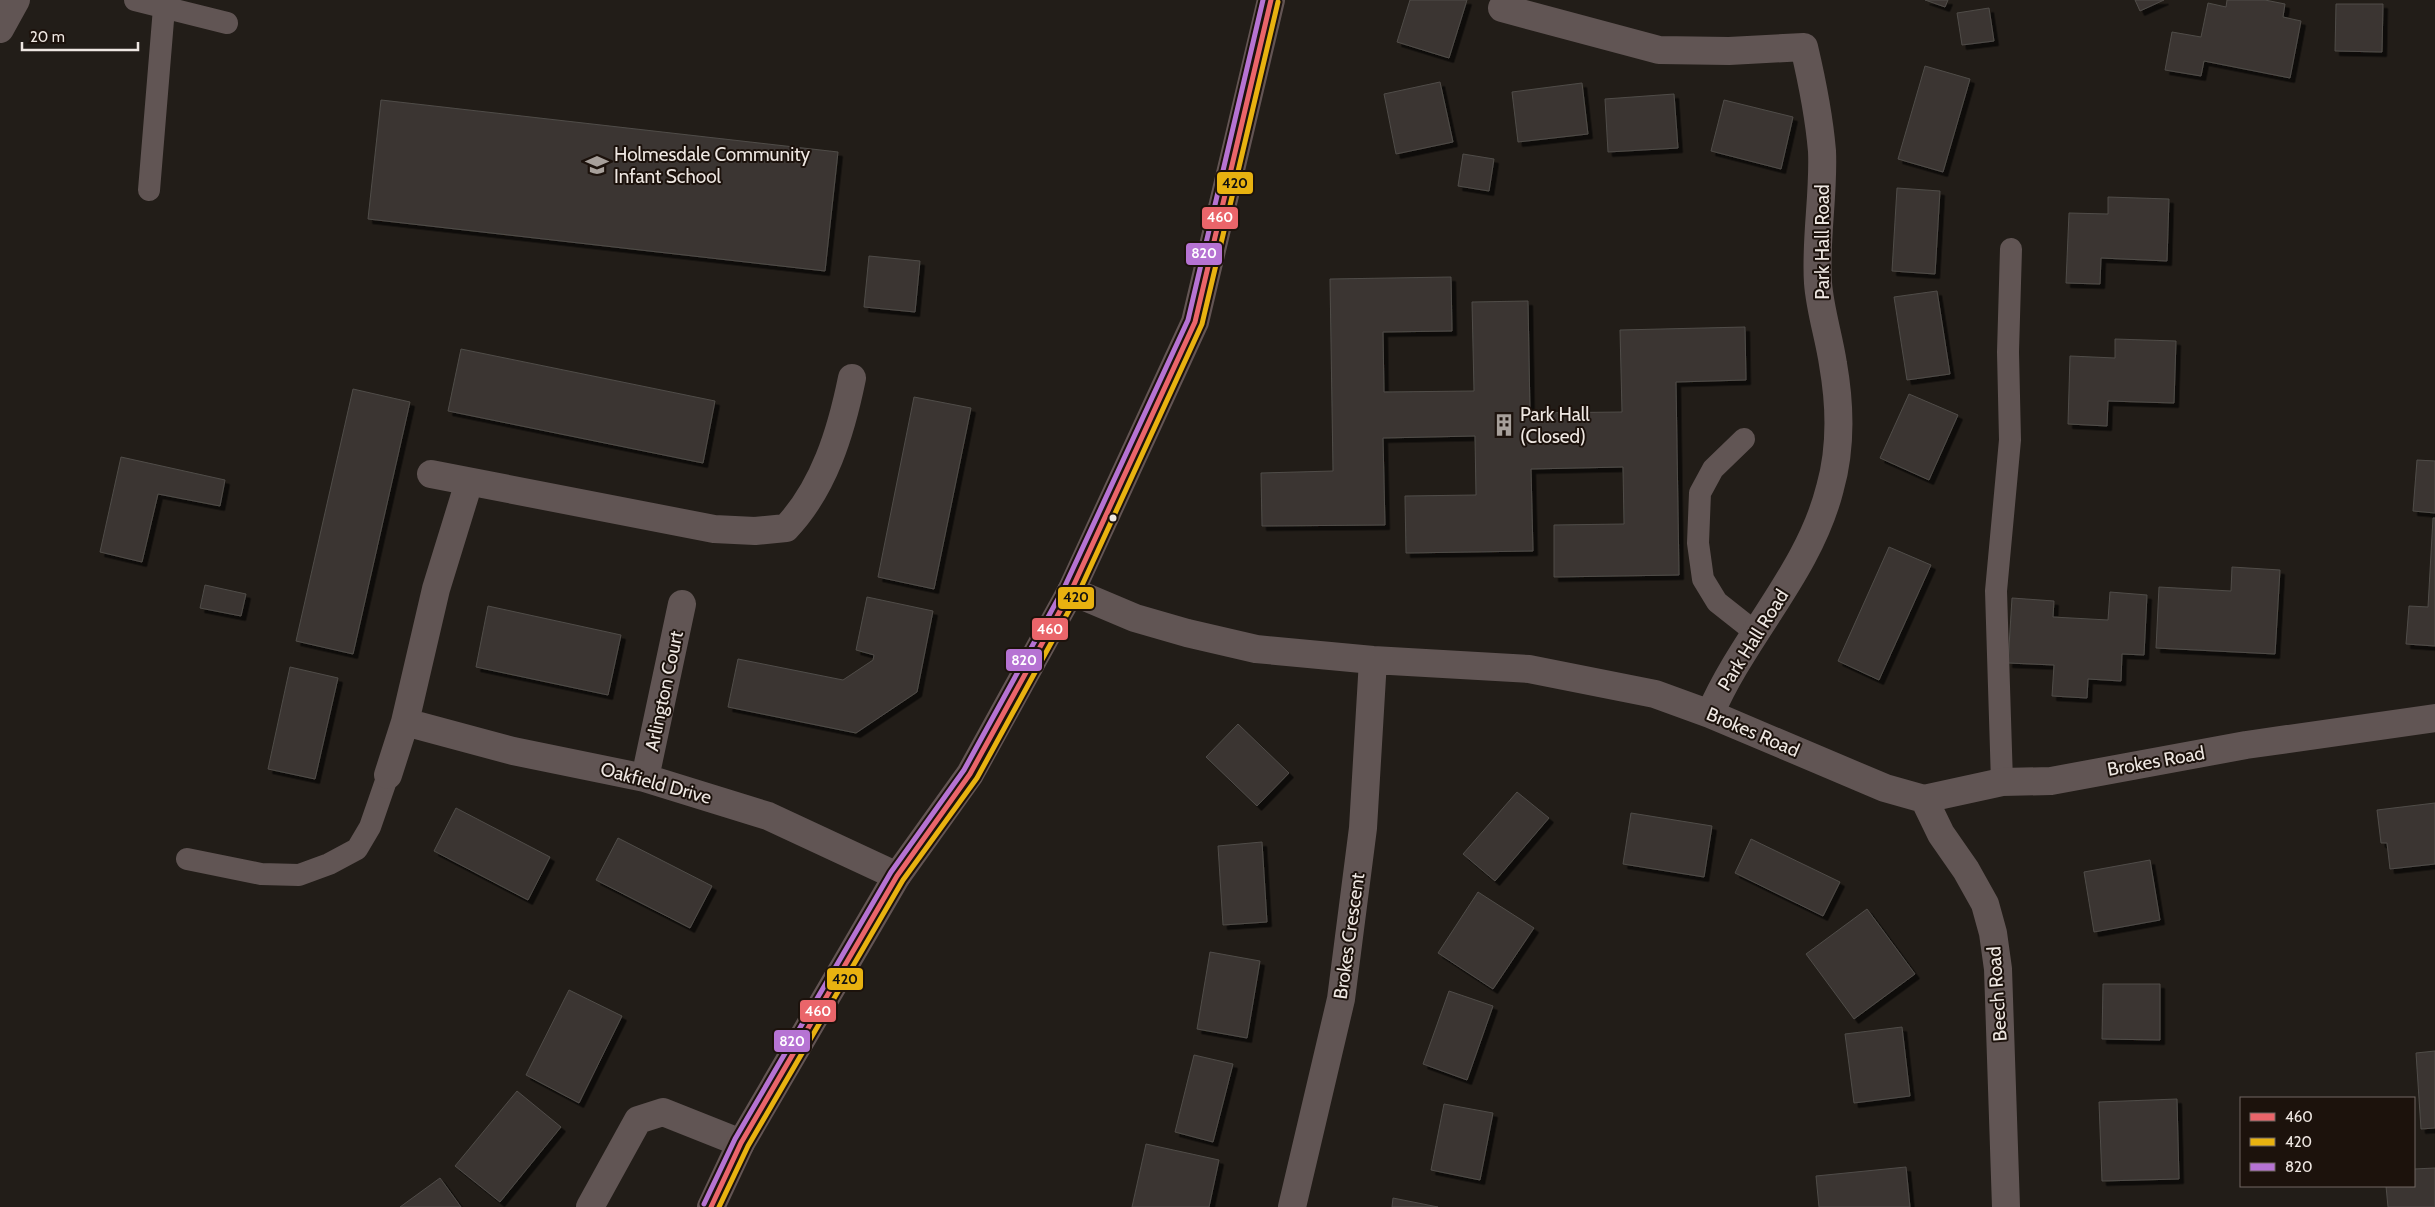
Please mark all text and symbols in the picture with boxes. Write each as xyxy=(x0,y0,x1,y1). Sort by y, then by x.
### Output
scale bar xyxy=(22,20,139,52)
text: 20 m xyxy=(30,28,65,46)
place label: Holmesdale Community Infant School xyxy=(614,143,811,188)
school or university icon: Holmesdale Community Infant School xyxy=(584,152,610,178)
line badge: 420 xyxy=(1216,171,1254,195)
text: 420 xyxy=(1222,174,1248,192)
street label: Park Hall Road xyxy=(1811,184,1834,300)
line badge: 460 xyxy=(1201,206,1239,230)
text: 460 xyxy=(1207,208,1233,226)
line badge: 820 xyxy=(1185,242,1223,266)
text: 820 xyxy=(1191,244,1217,262)
place label: Park Hall (Closed) xyxy=(1520,403,1590,448)
building icon: Park Hall (Closed) xyxy=(1491,412,1517,438)
unlabelled marker xyxy=(1108,513,1118,523)
street label: Park Hall Road xyxy=(1713,585,1793,695)
line badge: 420 xyxy=(1057,586,1095,610)
text: 420 xyxy=(1063,588,1089,606)
line badge: 460 xyxy=(1031,617,1069,641)
text: 460 xyxy=(1037,620,1063,638)
street label: Arlington Court xyxy=(640,628,688,753)
line badge: 820 xyxy=(1005,648,1043,672)
text: 820 xyxy=(1011,651,1037,669)
street label: Brokes Road xyxy=(1703,702,1803,762)
street label: Brokes Road xyxy=(2105,741,2207,781)
street label: Oakfield Drive xyxy=(598,757,714,809)
street label: Brokes Crescent xyxy=(1329,871,1369,1001)
street label: Beech Road xyxy=(1982,946,2012,1042)
line badge: 420 xyxy=(826,967,864,991)
text: 420 xyxy=(832,970,858,988)
line badge: 460 xyxy=(799,999,837,1023)
text: 460 xyxy=(805,1002,831,1020)
line badge: 820 xyxy=(773,1029,811,1053)
text: 820 xyxy=(779,1032,805,1050)
legend xyxy=(2240,1097,2415,1187)
text: 460 xyxy=(2285,1108,2313,1126)
text: 420 xyxy=(2285,1133,2312,1151)
text: 820 xyxy=(2285,1158,2312,1176)

